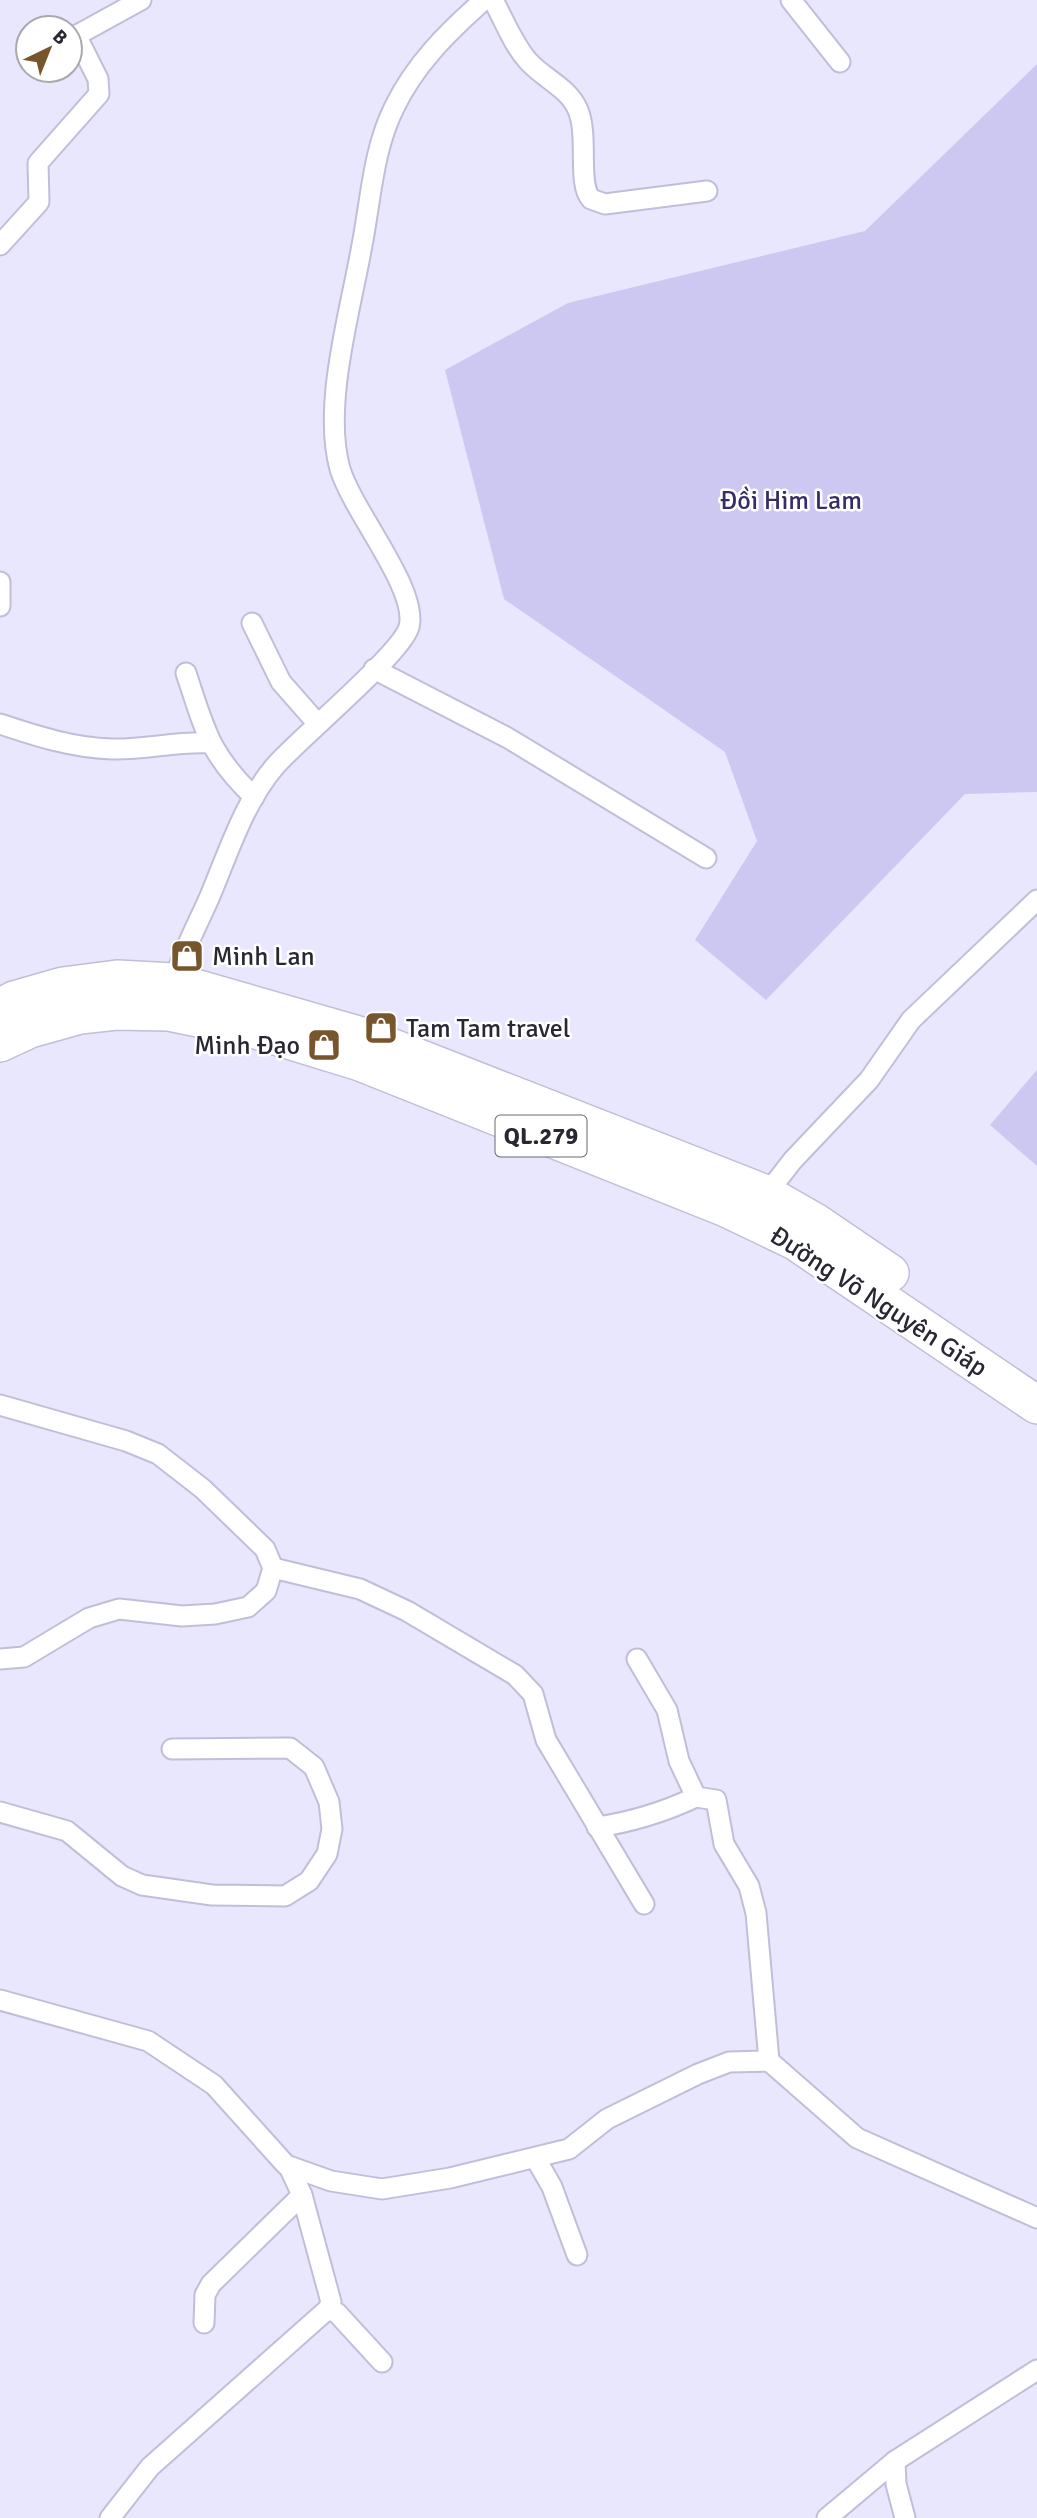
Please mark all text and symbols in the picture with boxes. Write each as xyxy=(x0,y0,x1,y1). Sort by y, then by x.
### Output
north arrow xyxy=(14,14,84,84)
text: B xyxy=(47,25,73,50)
park label: Đồi Him Lam xyxy=(720,485,862,517)
shop icon: Minh Lan xyxy=(168,937,206,975)
place label: Minh Lan xyxy=(212,941,315,973)
shop icon: Tam Tam travel xyxy=(362,1009,400,1047)
place label: Tam Tam travel xyxy=(406,1013,570,1045)
shop icon: Minh Đạo xyxy=(305,1026,343,1064)
place label: Minh Đạo xyxy=(194,1030,300,1062)
road number: QL.279 xyxy=(496,1116,586,1156)
street label: Đường Võ Nguyên Giáp xyxy=(764,1220,993,1384)

